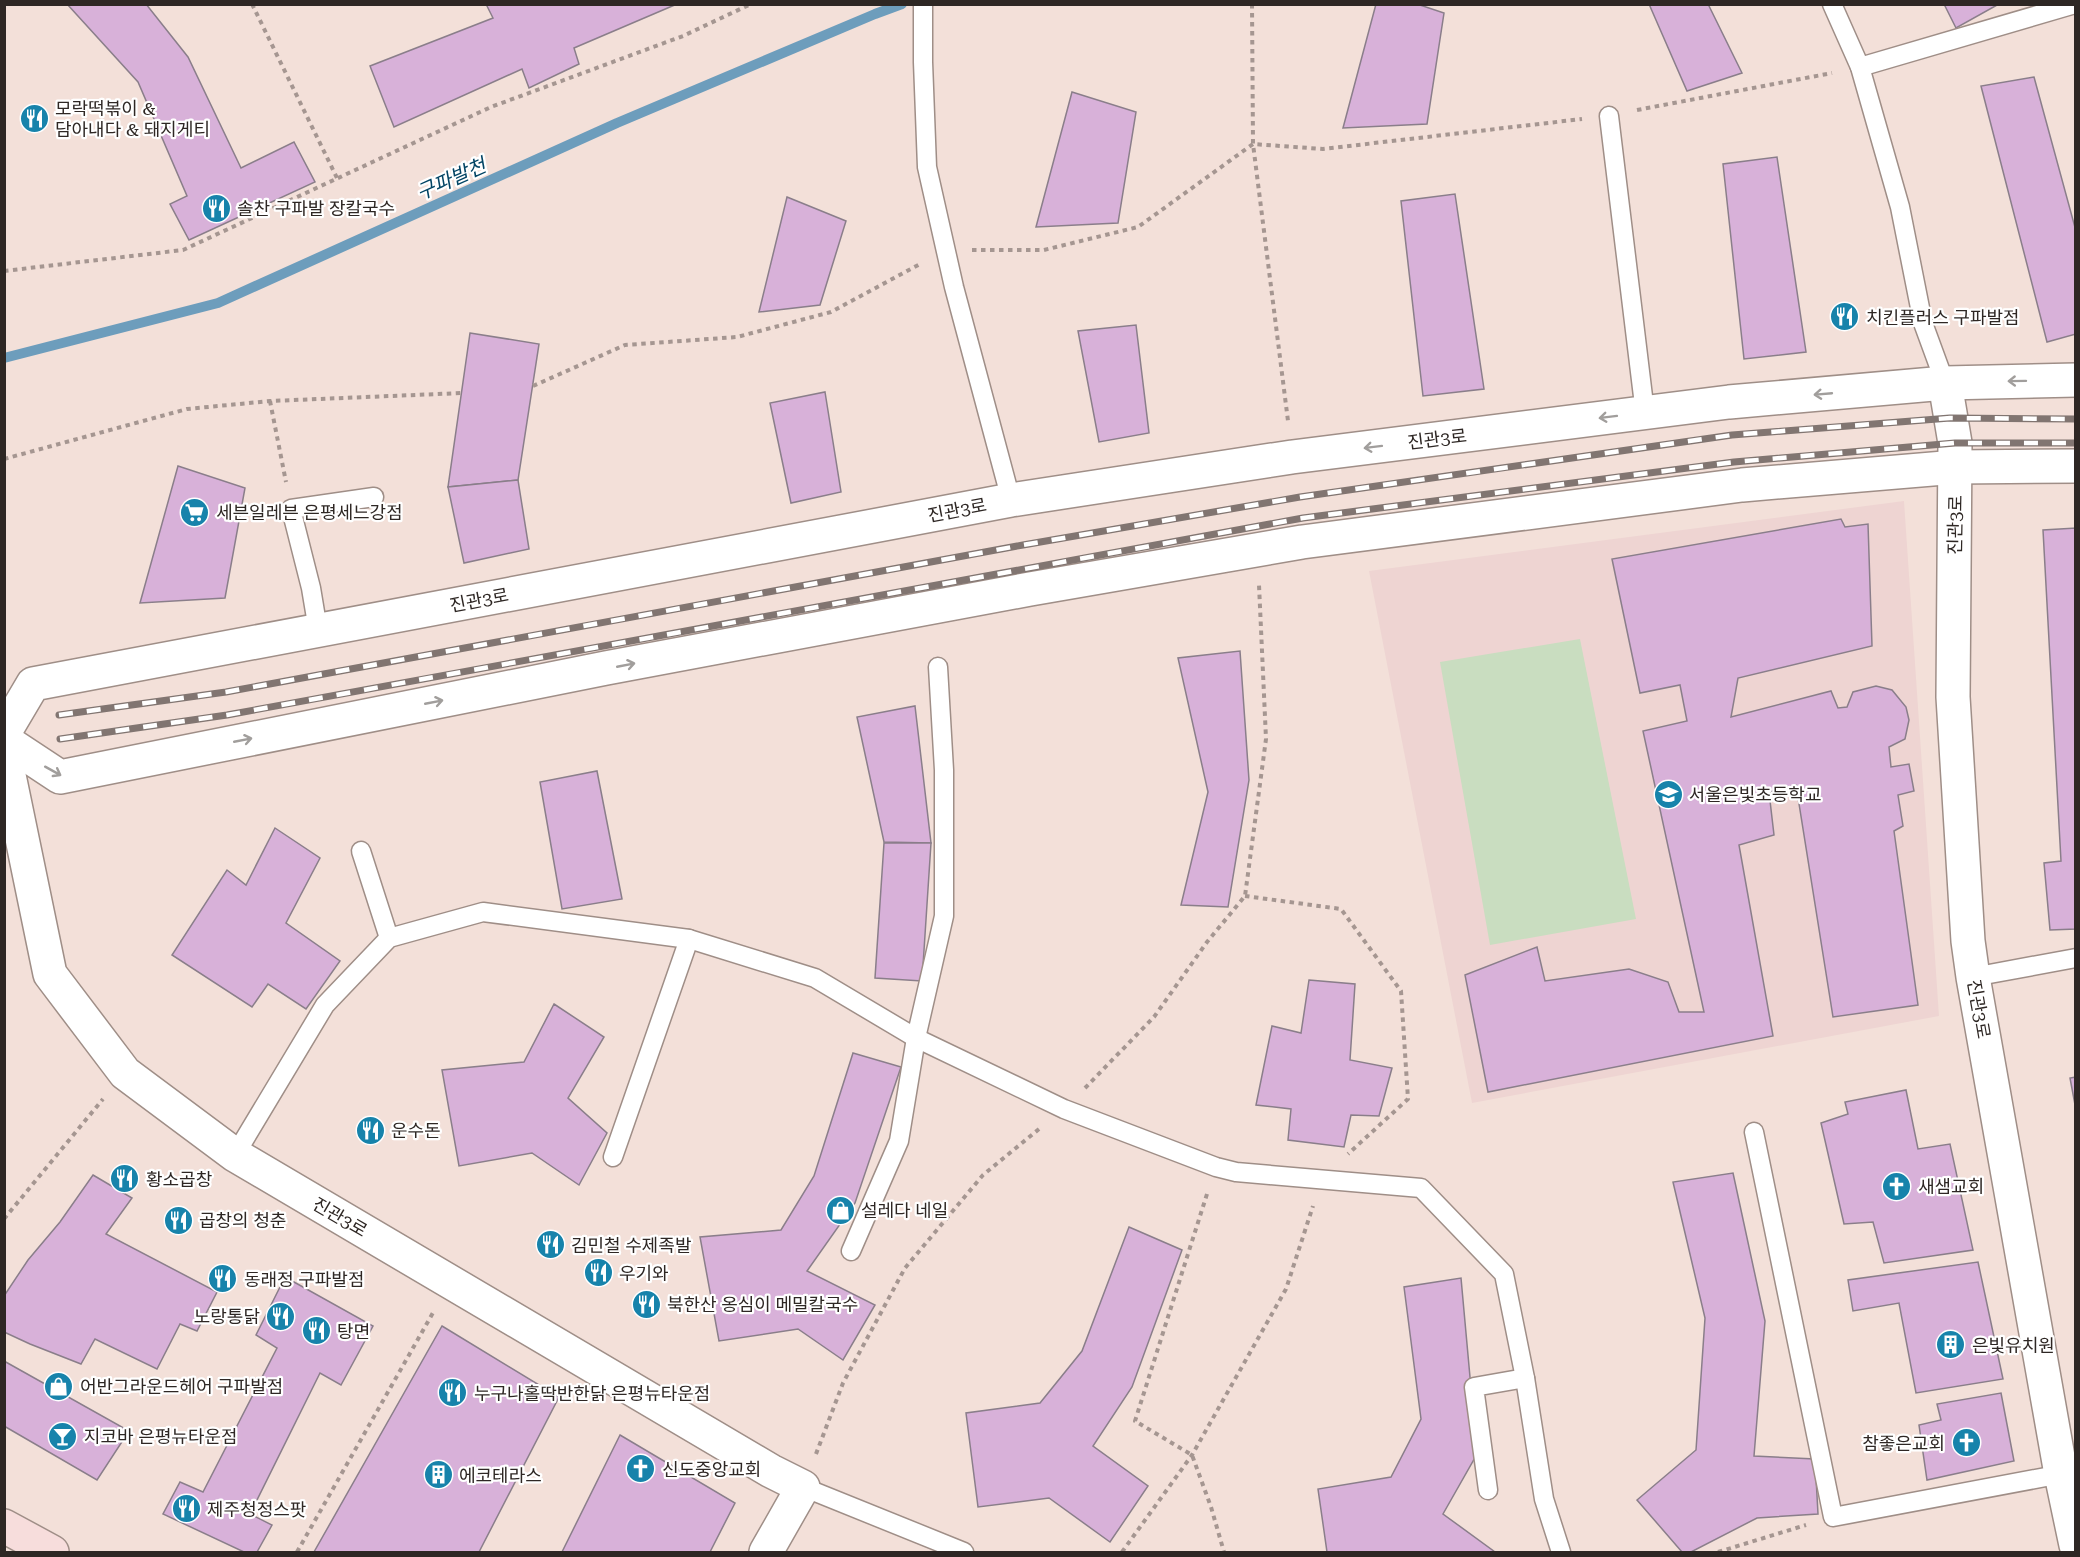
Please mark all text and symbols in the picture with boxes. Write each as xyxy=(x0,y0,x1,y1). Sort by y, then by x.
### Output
place label: 모락떡볶이 & 담아내다 & 돼지게티 xyxy=(55,98,210,140)
restaurant icon: 모락떡볶이 & 담아내다 & 돼지게티 xyxy=(18,102,50,134)
water label: 구파발천 xyxy=(412,152,492,205)
restaurant icon: 솔찬 구파발 장칼국수 xyxy=(200,192,232,224)
place label: 솔찬 구파발 장칼국수 xyxy=(237,198,395,219)
restaurant icon: 치킨플러스 구파발점 xyxy=(1829,301,1861,333)
place label: 치킨플러스 구파발점 xyxy=(1866,307,2020,328)
one-way arrow xyxy=(2008,375,2028,387)
one-way arrow xyxy=(1813,389,1833,400)
one-way arrow xyxy=(1598,412,1618,423)
street label: 진관3로 xyxy=(1406,425,1468,453)
one-way arrow xyxy=(1363,442,1383,453)
street label: 진관3로 xyxy=(926,494,988,526)
street label: 진관3로 xyxy=(1944,495,1966,555)
supermarket icon: 세븐일레븐 은평세느강점 xyxy=(179,496,211,528)
place label: 세븐일레븐 은평세느강점 xyxy=(216,502,403,523)
street label: 진관3로 xyxy=(448,584,510,616)
one-way arrow xyxy=(615,659,635,670)
one-way arrow xyxy=(424,696,444,707)
one-way arrow xyxy=(233,734,252,745)
one-way arrow xyxy=(44,765,61,777)
school or university icon: 서울은빛초등학교 xyxy=(1652,778,1684,810)
place label: 서울은빛초등학교 xyxy=(1689,784,1821,805)
street label: 진관3로 xyxy=(1963,978,1995,1040)
restaurant icon: 운수돈 xyxy=(354,1114,386,1146)
place label: 운수돈 xyxy=(391,1120,441,1141)
restaurant icon: 황소곱창 xyxy=(109,1163,141,1195)
place label: 황소곱창 xyxy=(146,1169,212,1190)
church icon: 새샘교회 xyxy=(1881,1170,1913,1202)
place label: 새샘교회 xyxy=(1918,1176,1984,1197)
street label: 진관3로 xyxy=(309,1193,371,1241)
shop icon: 설레다 네일 xyxy=(824,1194,856,1226)
place label: 설레다 네일 xyxy=(861,1200,948,1221)
restaurant icon: 곱창의 청춘 xyxy=(162,1204,194,1236)
place label: 곱창의 청춘 xyxy=(199,1210,286,1231)
restaurant icon: 김민철 수제족발 xyxy=(534,1229,566,1261)
place label: 김민철 수제족발 xyxy=(571,1235,691,1256)
restaurant icon: 우기와 xyxy=(582,1257,614,1289)
restaurant icon: 동래정 구파발점 xyxy=(207,1263,239,1295)
place label: 우기와 xyxy=(619,1263,669,1284)
place label: 동래정 구파발점 xyxy=(244,1269,364,1290)
restaurant icon: 북한산 옹심이 메밀칼국수 xyxy=(630,1288,662,1320)
place label: 북한산 옹심이 메밀칼국수 xyxy=(667,1294,858,1315)
restaurant icon: 노랑통닭 xyxy=(265,1300,297,1332)
place label: 노랑통닭 xyxy=(194,1306,260,1327)
restaurant icon: 탕면 xyxy=(300,1315,332,1347)
place label: 탕면 xyxy=(337,1321,370,1342)
building icon: 은빛유치원 xyxy=(1935,1329,1967,1361)
place label: 은빛유치원 xyxy=(1972,1335,2055,1356)
shop icon: 어반그라운드헤어 구파발점 xyxy=(43,1370,75,1402)
place label: 어반그라운드헤어 구파발점 xyxy=(80,1376,283,1397)
restaurant icon: 누구나홀딱반한닭 은평뉴타운점 xyxy=(437,1377,469,1409)
place label: 누구나홀딱반한닭 은평뉴타운점 xyxy=(474,1383,710,1404)
bar icon: 지코바 은평뉴타운점 xyxy=(47,1420,79,1452)
place label: 지코바 은평뉴타운점 xyxy=(84,1426,238,1447)
church icon: 참좋은교회 xyxy=(1950,1427,1982,1459)
place label: 참좋은교회 xyxy=(1862,1433,1945,1454)
church icon: 신도중앙교회 xyxy=(625,1453,657,1485)
building icon: 에코테라스 xyxy=(422,1459,454,1491)
place label: 신도중앙교회 xyxy=(662,1459,761,1480)
place label: 에코테라스 xyxy=(459,1465,542,1486)
restaurant icon: 제주청정스팟 xyxy=(170,1493,202,1525)
place label: 제주청정스팟 xyxy=(207,1499,306,1520)

